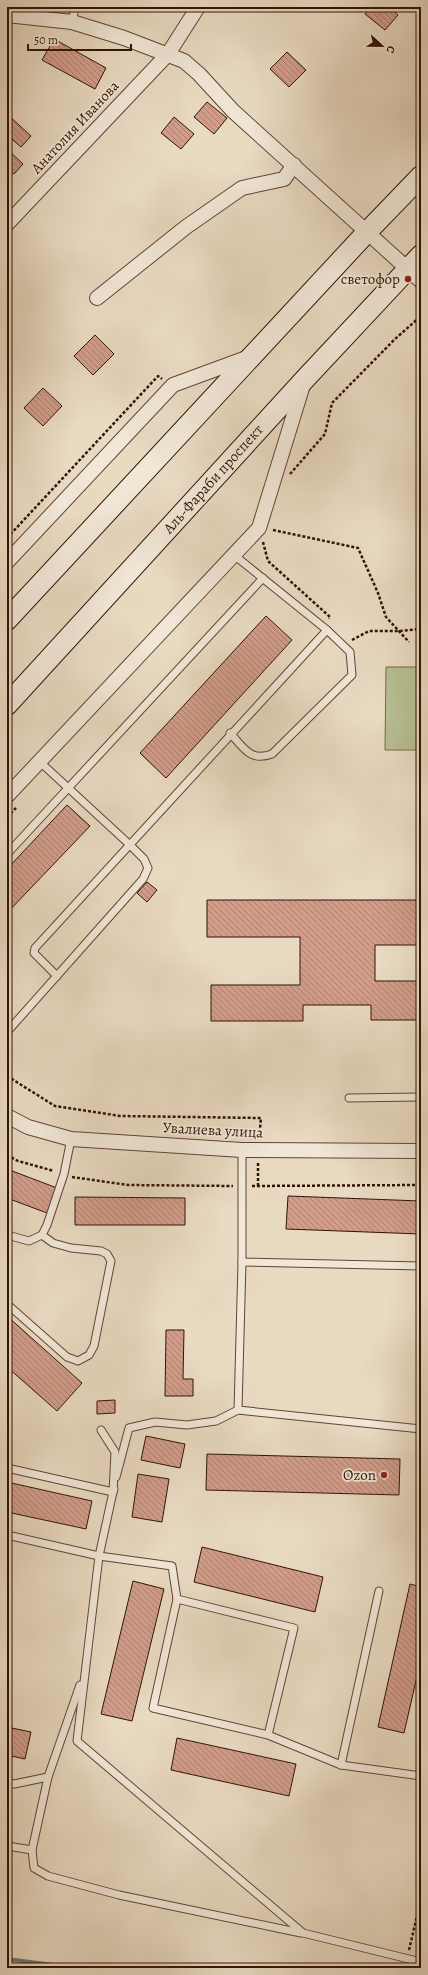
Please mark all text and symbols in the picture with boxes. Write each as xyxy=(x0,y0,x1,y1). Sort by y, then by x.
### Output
scale bar xyxy=(28,26,131,52)
north arrow xyxy=(362,26,402,66)
text: 50 m xyxy=(34,32,58,48)
text: С xyxy=(383,44,399,56)
street label: Анатолия Иванова xyxy=(26,76,123,179)
place label: светофор xyxy=(341,269,400,289)
marker: светофор xyxy=(403,274,413,284)
street label: Аль-Фараби проспект xyxy=(158,420,268,539)
street label: Увалиева улица xyxy=(162,1117,264,1143)
place label: Ozon xyxy=(343,1465,376,1485)
marker: Ozon xyxy=(379,1470,389,1480)

